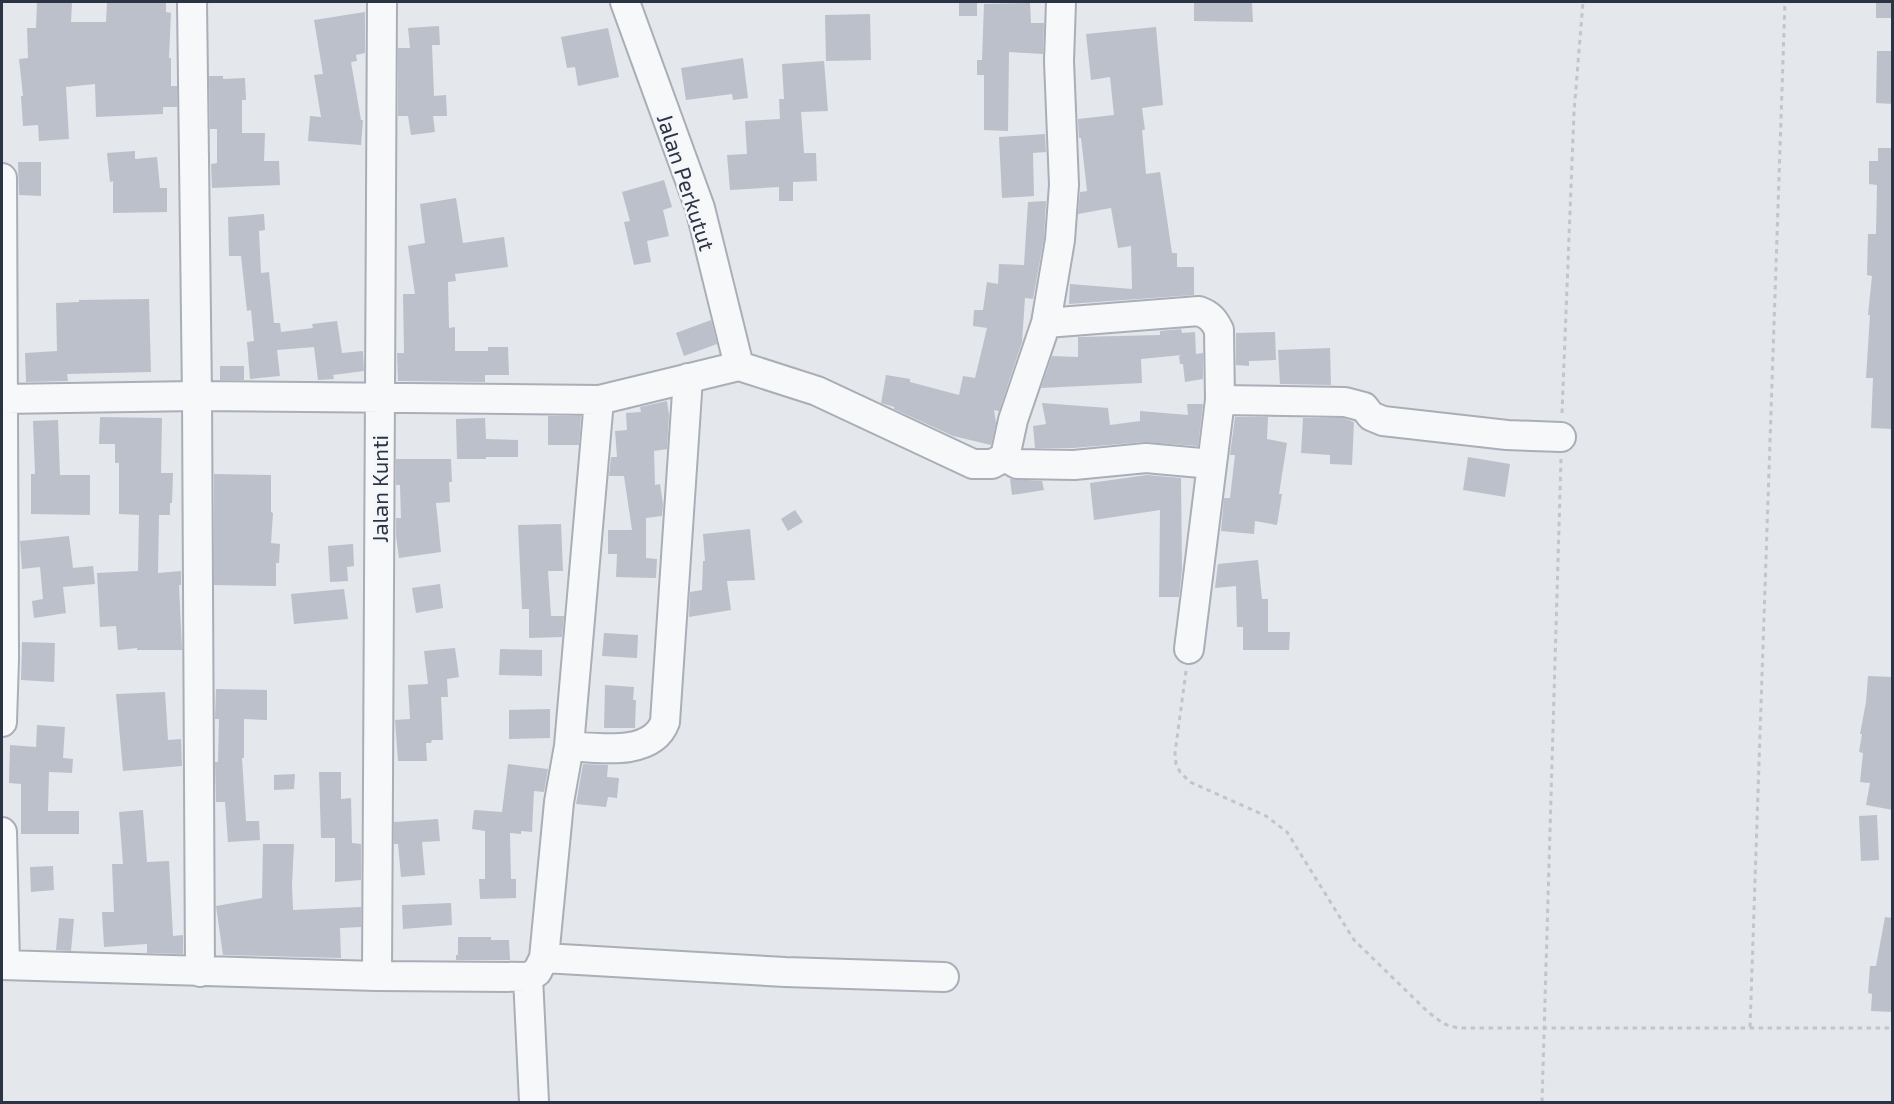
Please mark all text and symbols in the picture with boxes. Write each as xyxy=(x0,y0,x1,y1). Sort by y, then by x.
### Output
street label: Jalan Perkutut xyxy=(653,110,721,254)
street label: Jalan Kunti xyxy=(366,435,392,543)

